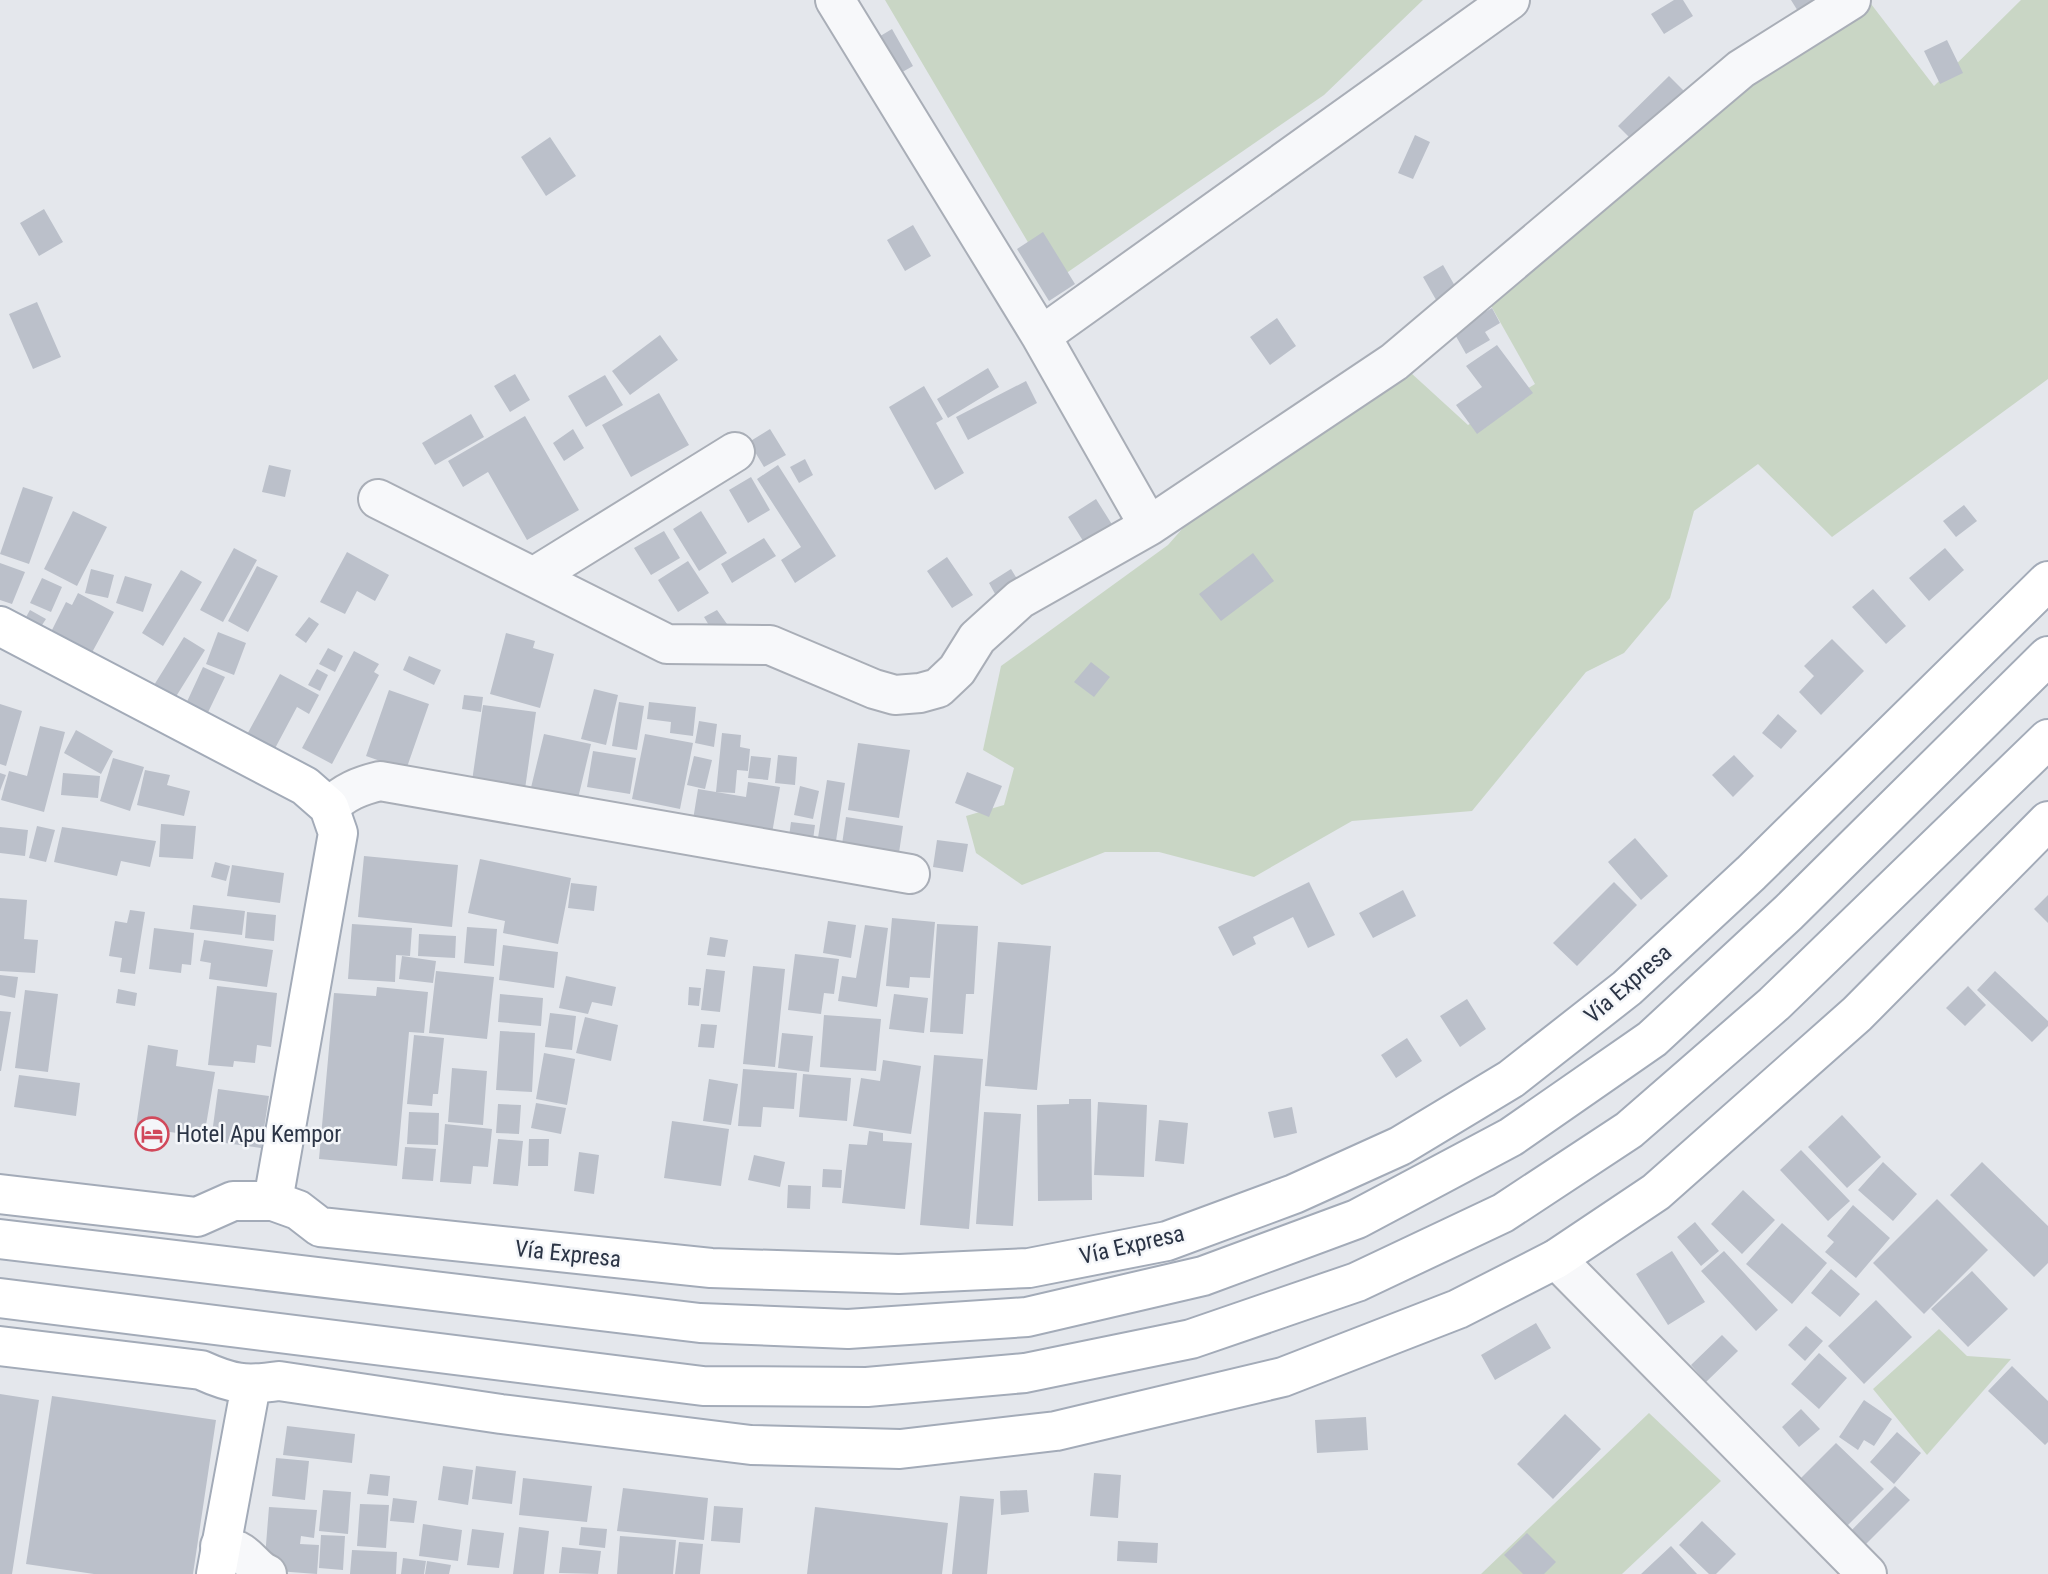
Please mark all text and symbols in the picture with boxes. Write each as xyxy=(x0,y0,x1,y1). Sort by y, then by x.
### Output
street label: Vía Expresa xyxy=(1579,939,1677,1029)
hotel icon: Hotel Apu Kempor xyxy=(133,1115,171,1153)
place label: Hotel Apu Kempor xyxy=(176,1121,341,1148)
street label: Vía Expresa xyxy=(1077,1220,1187,1270)
street label: Vía Expresa xyxy=(514,1235,622,1273)

